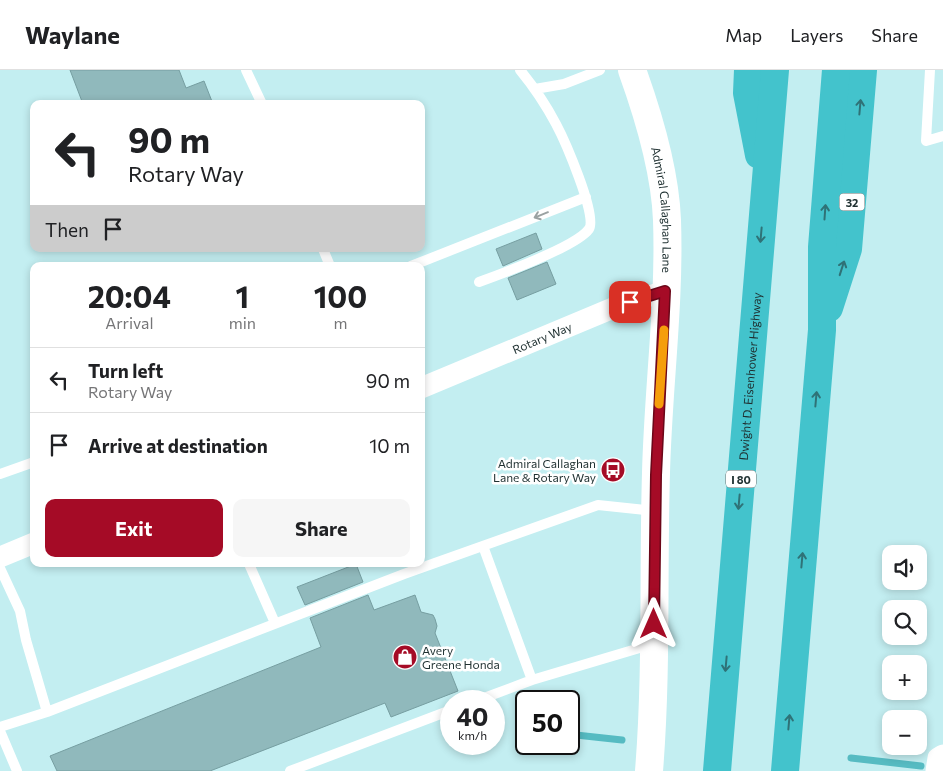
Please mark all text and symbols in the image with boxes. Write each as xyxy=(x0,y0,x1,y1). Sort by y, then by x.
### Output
text: Waylane xyxy=(25,20,120,49)
text: Map xyxy=(725,24,762,46)
text: Layers xyxy=(790,24,843,46)
text: Share xyxy=(871,24,918,46)
one-way arrow xyxy=(856,99,865,115)
text: 90 m xyxy=(128,117,210,160)
icon: left xyxy=(45,120,110,185)
street label: Admiral Callaghan Lane xyxy=(649,145,674,273)
text: Rotary Way xyxy=(128,160,244,187)
road number: 32 xyxy=(840,194,864,210)
one-way arrow xyxy=(820,204,829,220)
one-way arrow xyxy=(534,211,549,220)
icon: arrive xyxy=(99,215,127,243)
text: Then xyxy=(45,218,89,241)
one-way arrow xyxy=(757,227,766,243)
one-way arrow xyxy=(838,260,848,276)
text: 20:04 xyxy=(88,277,171,314)
text: 1 xyxy=(236,277,249,314)
text: 100 xyxy=(314,277,367,314)
pin xyxy=(609,281,651,323)
icon: arrive xyxy=(616,288,644,316)
street label: Dwight D. Eisenhower Highway xyxy=(736,292,764,461)
text: Arrival xyxy=(105,313,154,332)
text: min xyxy=(229,313,256,332)
text: m xyxy=(333,313,347,332)
street label: Rotary Way xyxy=(510,319,574,356)
text: Turn left xyxy=(88,359,163,382)
icon: left xyxy=(45,366,73,394)
text: 90 m xyxy=(366,369,410,392)
text: Rotary Way xyxy=(88,382,172,401)
one-way arrow xyxy=(811,391,820,407)
icon: arrive xyxy=(45,431,73,459)
text: Arrive at destination xyxy=(88,434,268,457)
text: 10 m xyxy=(369,434,410,457)
place label: Admiral Callaghan Lane & Rotary Way xyxy=(493,456,596,484)
bus stop icon: Admiral Callaghan Lane & Rotary Way xyxy=(600,457,626,483)
road number: I 80 xyxy=(726,470,756,488)
one-way arrow xyxy=(735,493,744,509)
button: Exit xyxy=(45,499,223,557)
button: Share xyxy=(233,499,410,557)
map controls xyxy=(882,545,927,755)
button: sound xyxy=(882,545,927,590)
one-way arrow xyxy=(797,553,807,569)
position arrow xyxy=(627,597,679,649)
button: search xyxy=(882,600,927,645)
place label: Avery Greene Honda xyxy=(422,643,500,671)
shop icon: Avery Greene Honda xyxy=(392,644,418,670)
one-way arrow xyxy=(722,655,731,671)
button: + xyxy=(882,655,927,700)
speed limit sign: 50 xyxy=(515,690,580,755)
text: 40 xyxy=(457,701,488,731)
button: − xyxy=(882,710,927,755)
one-way arrow xyxy=(784,715,793,731)
text: km/h xyxy=(458,728,487,742)

